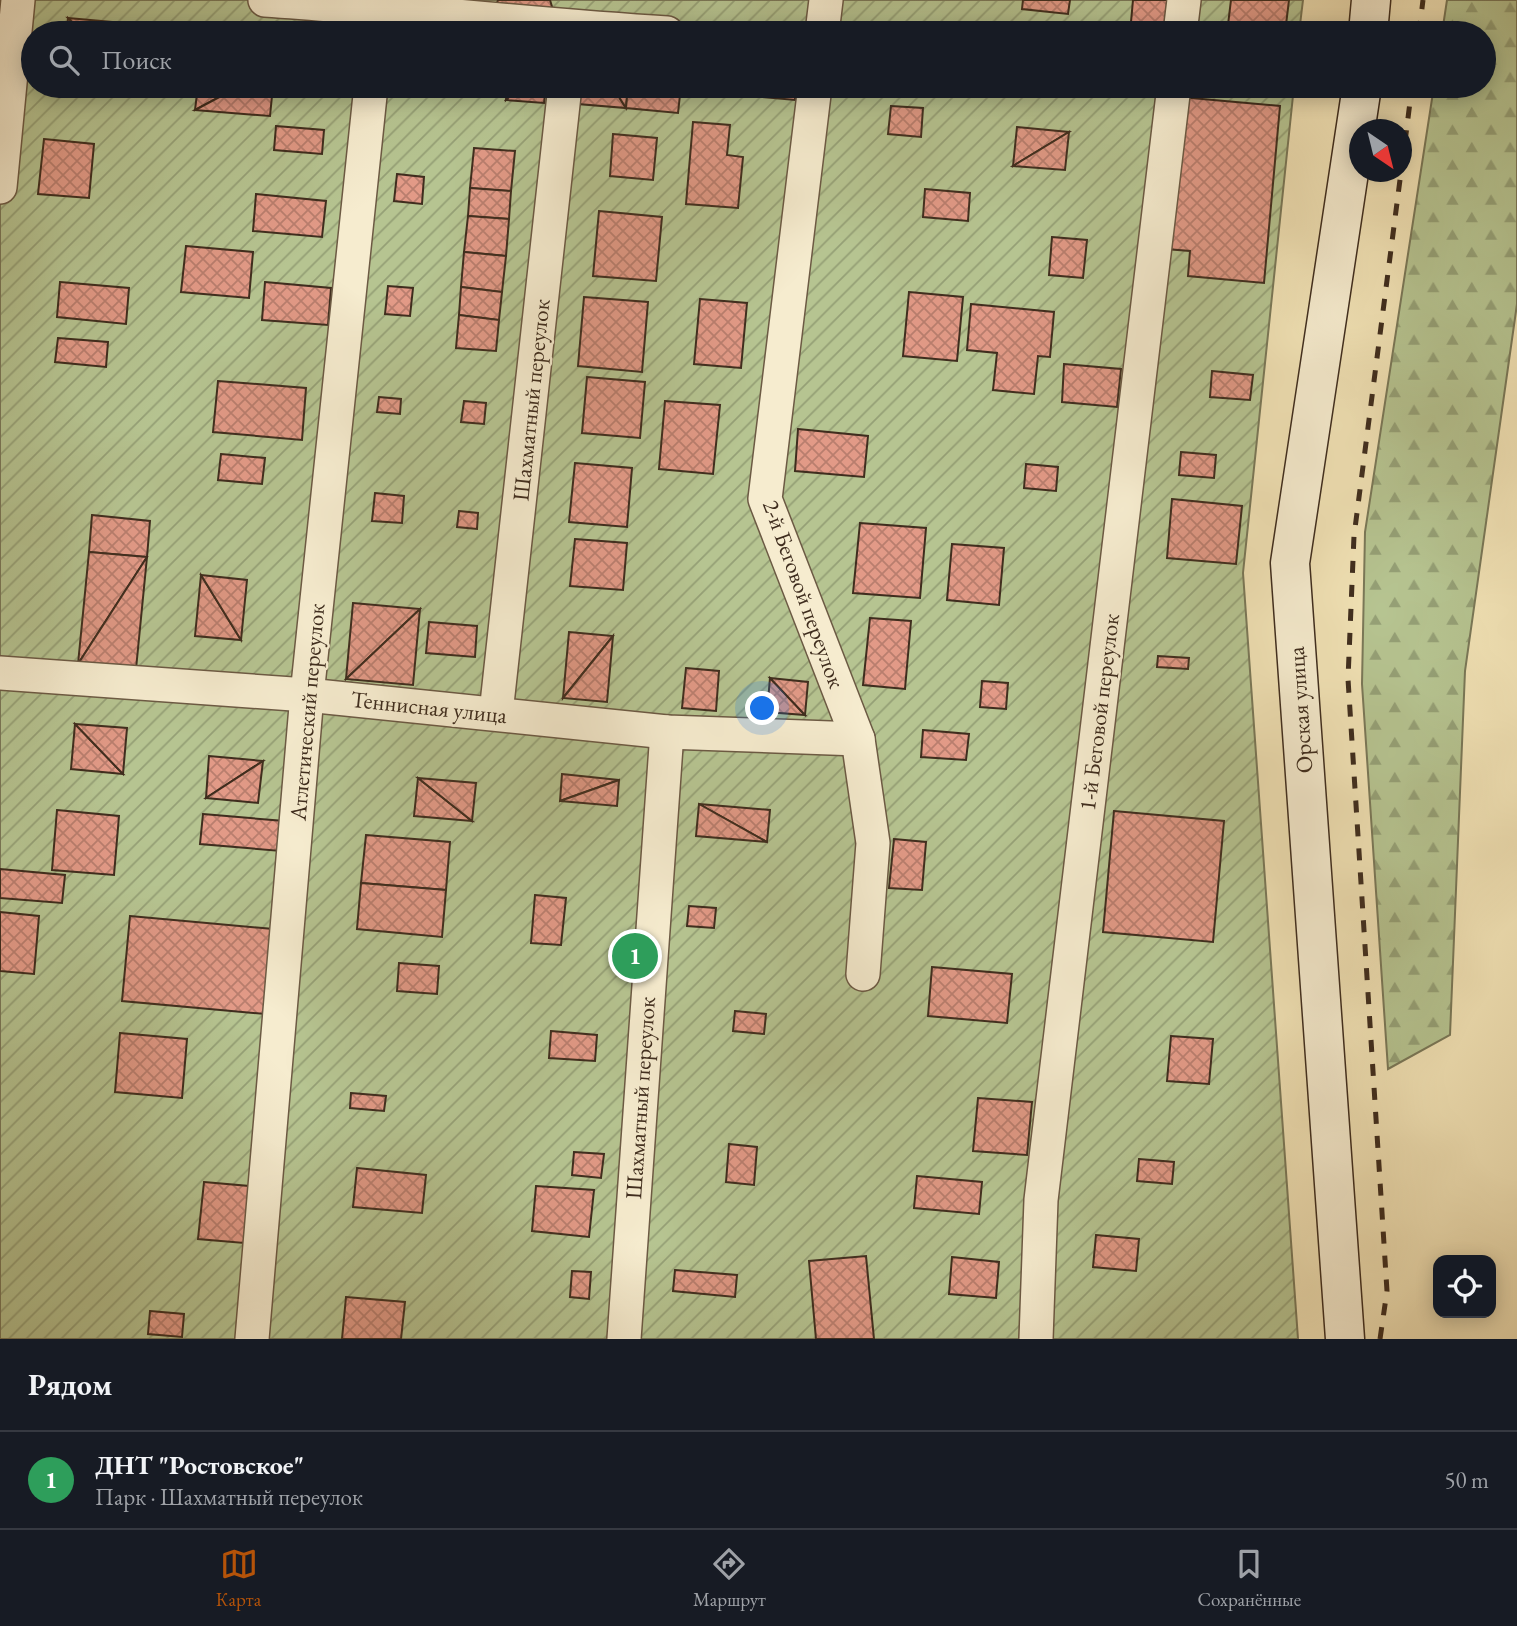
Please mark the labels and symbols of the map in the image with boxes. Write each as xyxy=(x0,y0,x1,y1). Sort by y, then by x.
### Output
north arrow xyxy=(1349,119,1412,182)
street label: Шахматный переулок xyxy=(505,297,557,503)
street label: 2-й Беговой переулок xyxy=(756,496,852,692)
street label: Атлетический переулок xyxy=(282,602,331,823)
street label: 1-й Беговой переулок xyxy=(1072,612,1126,812)
street label: Орская улица xyxy=(1281,645,1319,774)
street label: Теннисная улица xyxy=(349,684,509,730)
your location xyxy=(745,691,779,725)
pin: 1 xyxy=(612,930,658,982)
street label: Шахматный переулок xyxy=(618,996,662,1200)

